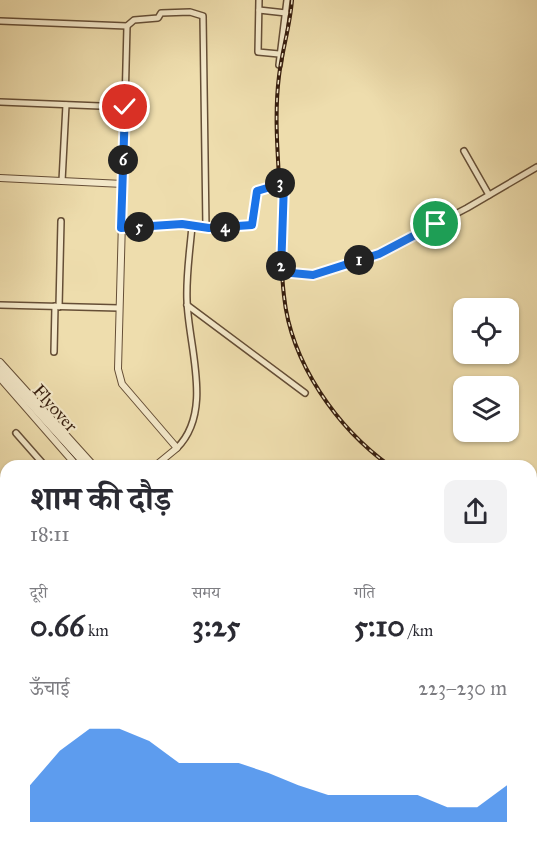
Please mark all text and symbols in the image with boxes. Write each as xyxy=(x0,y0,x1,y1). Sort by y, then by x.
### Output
pin xyxy=(99,81,150,132)
icon: check xyxy=(108,90,141,123)
pin: 6 xyxy=(108,145,138,175)
text: 6 xyxy=(119,150,127,169)
pin: 3 xyxy=(265,168,295,198)
text: 3 xyxy=(277,173,283,192)
pin xyxy=(410,198,461,249)
icon: arrive xyxy=(419,207,452,240)
pin: 5 xyxy=(124,212,154,242)
pin: 4 xyxy=(210,212,240,242)
text: 5 xyxy=(135,217,143,236)
text: 4 xyxy=(221,217,229,236)
pin: 1 xyxy=(344,245,374,275)
text: 1 xyxy=(356,250,362,269)
pin: 2 xyxy=(266,251,296,281)
text: 2 xyxy=(277,256,285,275)
map controls xyxy=(453,298,519,442)
button: locate xyxy=(453,298,519,364)
button: layers xyxy=(453,376,519,442)
street label: Flyover xyxy=(28,380,82,436)
text: शाम की दौड़ xyxy=(30,479,171,519)
button: share xyxy=(444,480,507,543)
text: 18:11 xyxy=(30,522,69,546)
text: दूरी xyxy=(30,583,47,602)
text: समय xyxy=(192,583,220,602)
text: गति xyxy=(354,583,375,602)
text: 0.66 xyxy=(30,608,84,644)
text: 3:25 xyxy=(192,608,240,644)
text: 5:10 xyxy=(354,608,405,644)
text: km xyxy=(84,621,109,640)
text: /km xyxy=(405,621,433,640)
text: ऊँचाई xyxy=(30,676,69,700)
text: 223–230 m xyxy=(418,676,507,700)

